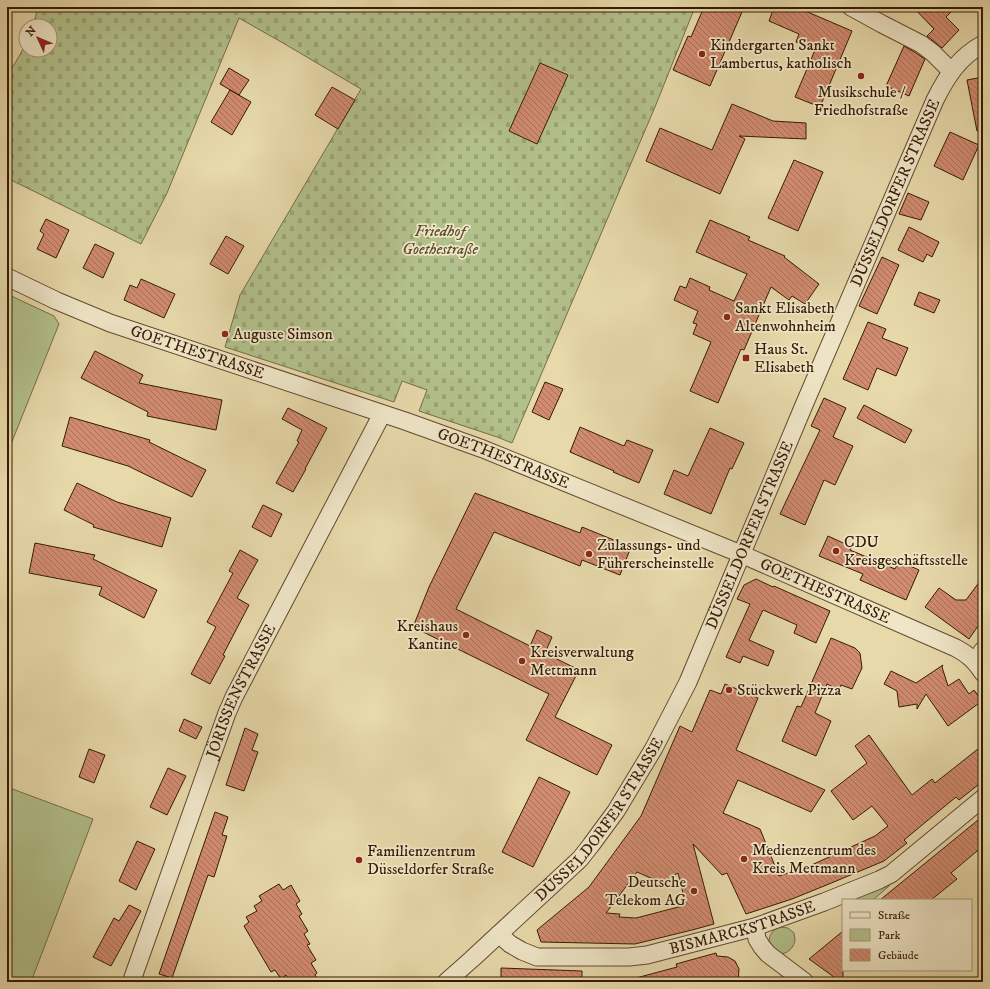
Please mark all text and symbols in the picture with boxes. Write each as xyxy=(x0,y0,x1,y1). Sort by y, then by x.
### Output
north arrow xyxy=(18,18,58,58)
text: N xyxy=(23,24,40,40)
place label: Kindergarten Sankt Lambertus, katholisch xyxy=(710,35,852,73)
marker: Kindergarten Sankt Lambertus, katholisch xyxy=(697,49,707,59)
marker: Musikschule / Friedhofstraße xyxy=(856,71,866,81)
place label: Musikschule / Friedhofstraße xyxy=(814,82,909,120)
street label: DÜSSELDORFER STRASSE xyxy=(846,96,944,290)
park label: Friedhof Goethestraße xyxy=(402,221,478,259)
place label: Sankt Elisabeth Altenwohnheim xyxy=(735,298,836,336)
marker: Sankt Elisabeth Altenwohnheim xyxy=(722,312,732,322)
street label: GOETHESTRASSE xyxy=(128,320,267,384)
place label: Auguste Simson xyxy=(233,324,334,344)
marker: Auguste Simson xyxy=(220,329,230,339)
place label: Haus St. Elisabeth xyxy=(754,339,815,377)
marker: Haus St. Elisabeth xyxy=(741,353,751,363)
street label: GOETHESTRASSE xyxy=(435,424,572,493)
street label: DÜSSELDORFER STRASSE xyxy=(701,438,798,632)
place label: CDU Kreisgeschäftsstelle xyxy=(844,532,968,570)
place label: Zulassungs- und Führerscheinstelle xyxy=(597,535,715,573)
marker: CDU Kreisgeschäftsstelle xyxy=(831,546,841,556)
marker: Zulassungs- und Führerscheinstelle xyxy=(584,549,594,559)
street label: GOETHESTRASSE xyxy=(757,554,893,628)
place label: Kreishaus Kantine xyxy=(396,616,458,654)
street label: JÖRISSENSTRASSE xyxy=(201,621,280,763)
marker: Kreishaus Kantine xyxy=(461,630,471,640)
place label: Kreisverwaltung Mettmann xyxy=(530,642,634,680)
marker: Kreisverwaltung Mettmann xyxy=(517,656,527,666)
place label: Stückwerk Pizza xyxy=(737,680,841,700)
marker: Stückwerk Pizza xyxy=(724,685,734,695)
street label: DÜSSELDORFER STRASSE xyxy=(531,734,668,906)
place label: Medienzentrum des Kreis Mettmann xyxy=(752,840,876,878)
place label: Familienzentrum Düsseldorfer Straße xyxy=(367,841,494,879)
marker: Medienzentrum des Kreis Mettmann xyxy=(739,854,749,864)
marker: Familienzentrum Düsseldorfer Straße xyxy=(354,855,364,865)
place label: Deutsche Telekom AG xyxy=(605,872,686,910)
marker: Deutsche Telekom AG xyxy=(689,886,699,896)
street label: BISMARCKSTRASSE xyxy=(667,896,818,959)
legend xyxy=(842,899,972,971)
text: Straße xyxy=(878,908,910,923)
text: Park xyxy=(878,928,900,943)
text: Gebäude xyxy=(878,948,919,963)

